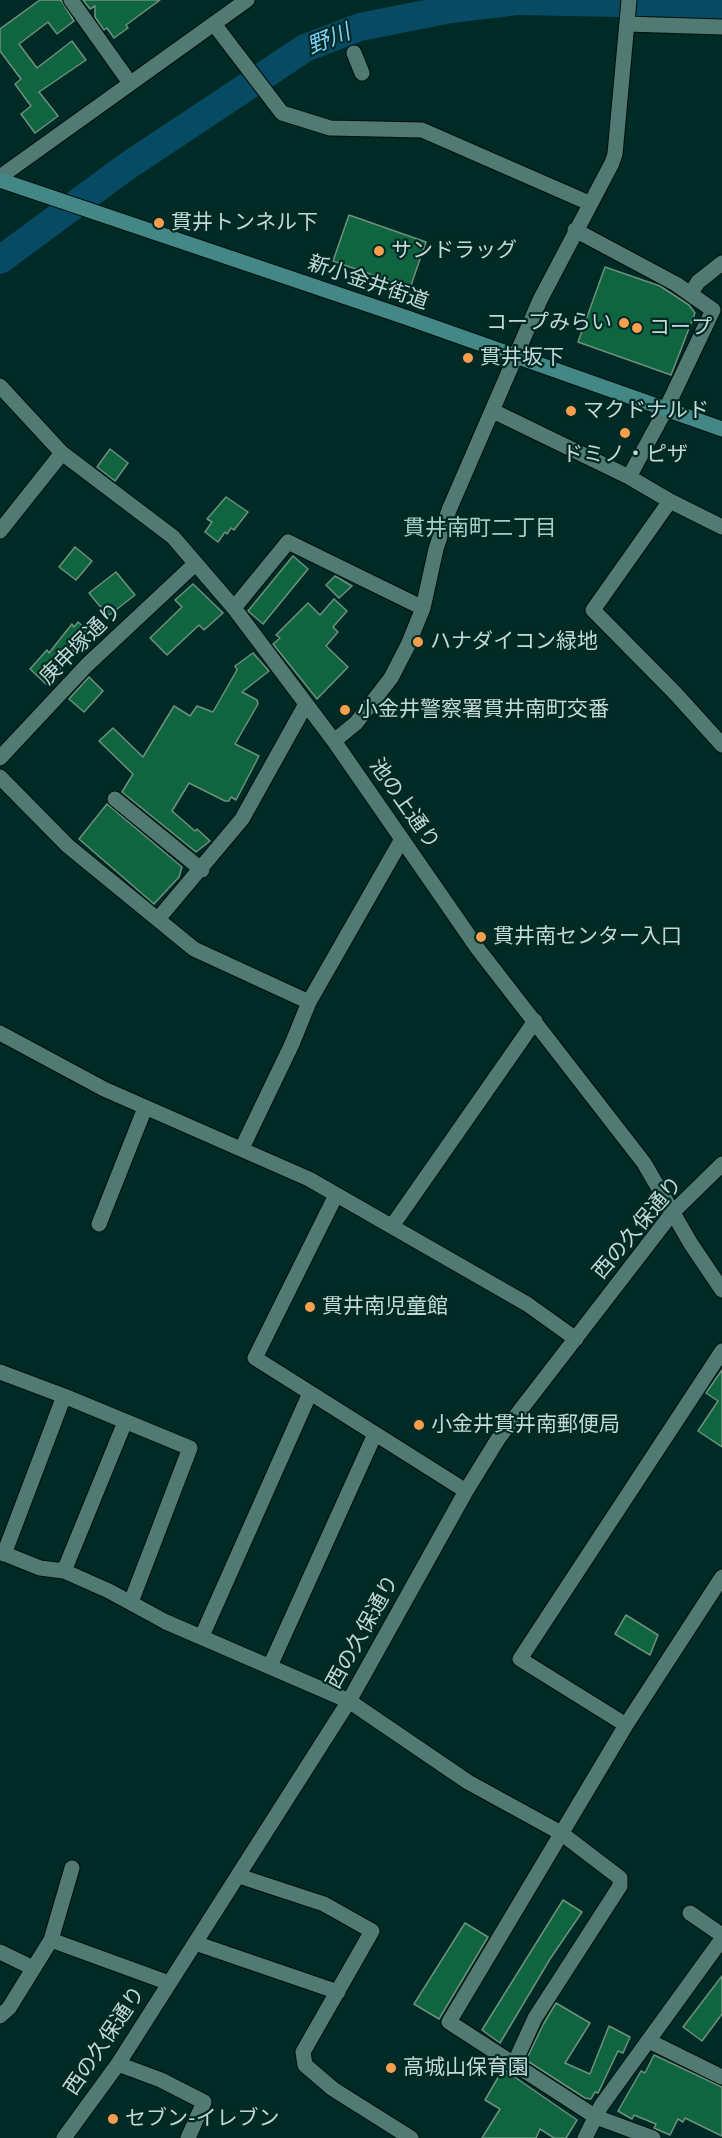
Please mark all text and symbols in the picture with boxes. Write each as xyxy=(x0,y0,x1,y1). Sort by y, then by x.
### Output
water label: 野川 xyxy=(304,20,354,60)
place label: 貫井トンネル下 xyxy=(171,210,318,236)
marker: 貫井トンネル下 xyxy=(152,216,166,230)
place label: サンドラッグ xyxy=(391,238,517,264)
marker: サンドラッグ xyxy=(372,244,386,258)
street label: 新小金井街道 xyxy=(304,251,432,315)
place label: コープみらい xyxy=(486,310,612,336)
place label: コープ xyxy=(649,315,712,341)
marker: コープみらい xyxy=(617,316,631,330)
marker: コープ xyxy=(630,321,644,335)
place label: 貫井坂下 xyxy=(480,345,564,371)
marker: 貫井坂下 xyxy=(461,351,475,365)
place label: マクドナルド xyxy=(583,398,709,424)
marker: マクドナルド xyxy=(564,404,578,418)
marker: ドミノ・ピザ xyxy=(618,426,632,440)
place label: ドミノ・ピザ xyxy=(562,442,688,468)
district label: 貫井南町二丁目 xyxy=(403,516,557,542)
street label: 庚申塚通り xyxy=(35,598,127,690)
place label: ハナダイコン緑地 xyxy=(430,629,598,655)
marker: ハナダイコン緑地 xyxy=(411,635,425,649)
place label: 小金井警察署貫井南町交番 xyxy=(357,697,609,723)
marker: 小金井警察署貫井南町交番 xyxy=(338,703,352,717)
street label: 池の上通り xyxy=(364,754,444,854)
place label: 貫井南センター入口 xyxy=(493,924,682,950)
marker: 貫井南センター入口 xyxy=(474,930,488,944)
street label: 西の久保通り xyxy=(588,1172,688,1284)
place label: 貫井南児童館 xyxy=(322,1294,448,1320)
marker: 貫井南児童館 xyxy=(303,1300,317,1314)
place label: 小金井貫井南郵便局 xyxy=(431,1412,620,1438)
marker: 小金井貫井南郵便局 xyxy=(412,1418,426,1432)
street label: 西の久保通り xyxy=(321,1571,405,1693)
street label: 西の久保通り xyxy=(59,1982,151,2100)
place label: 高城山保育園 xyxy=(403,2055,529,2081)
marker: 高城山保育園 xyxy=(384,2061,398,2075)
place label: セブン-イレブン xyxy=(125,2106,280,2132)
marker: セブン-イレブン xyxy=(106,2112,120,2126)

